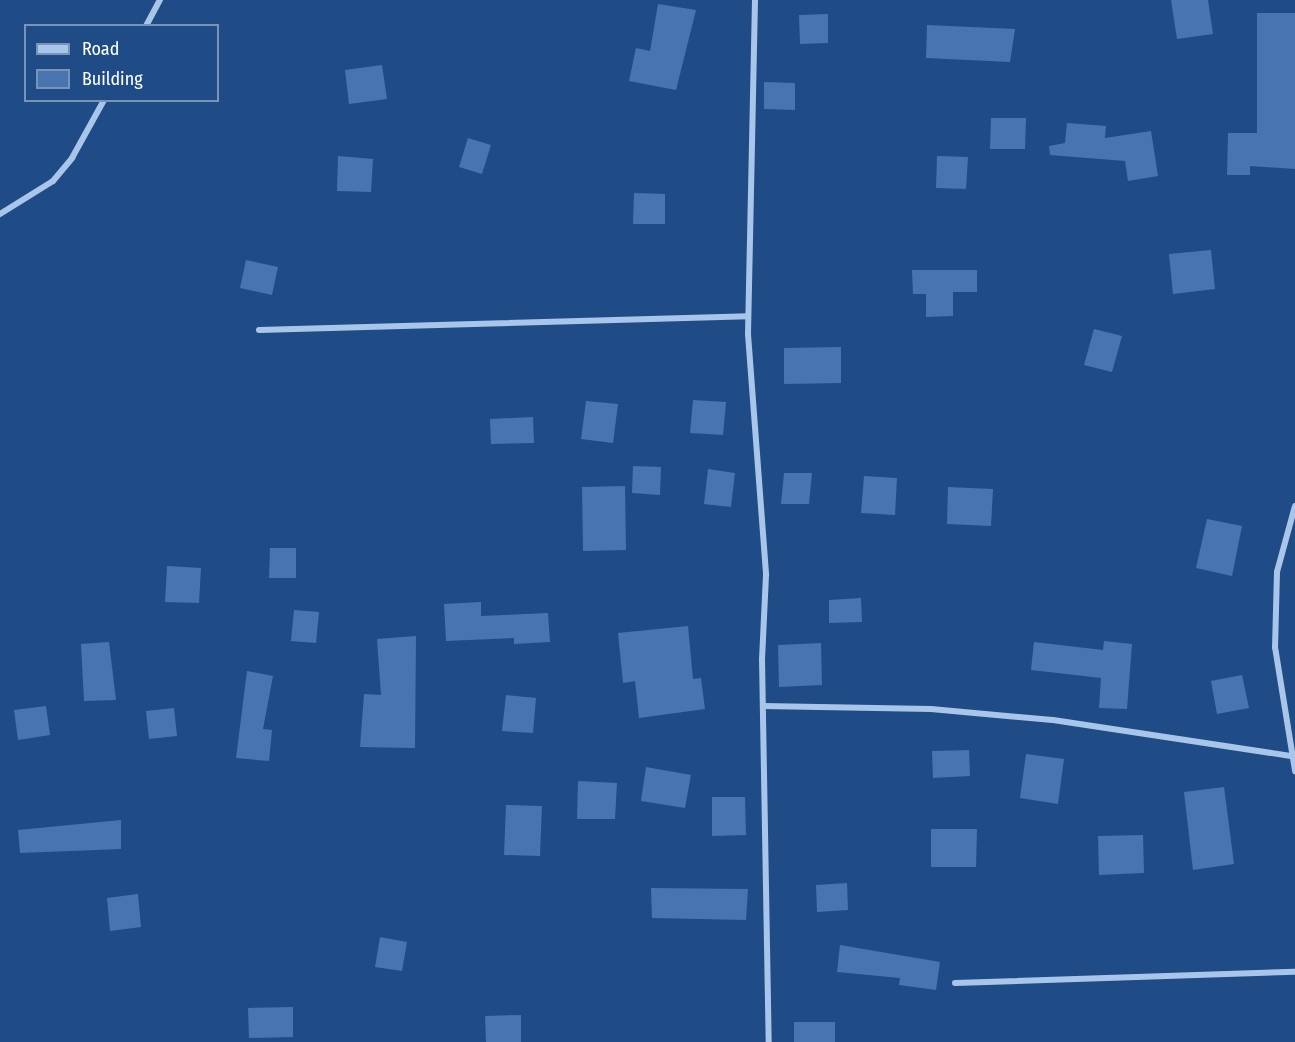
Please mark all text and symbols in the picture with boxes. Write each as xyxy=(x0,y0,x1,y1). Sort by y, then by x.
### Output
legend xyxy=(24,24,219,102)
text: Road xyxy=(82,38,119,60)
text: Building xyxy=(82,68,143,90)

